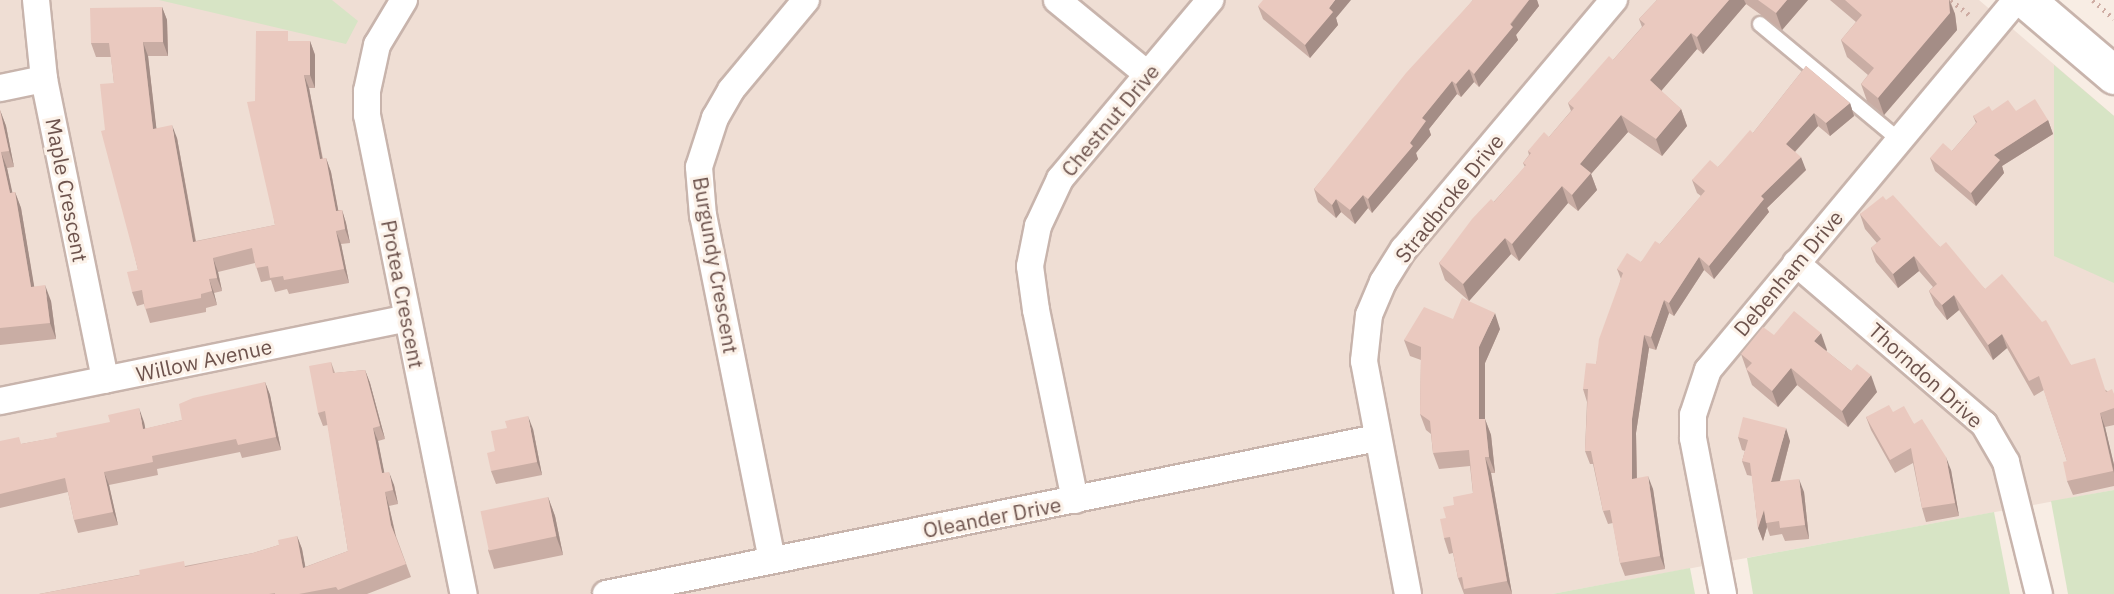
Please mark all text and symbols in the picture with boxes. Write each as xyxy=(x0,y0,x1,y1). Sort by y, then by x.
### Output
street label: Chestnut Drive xyxy=(1056,59,1164,181)
street label: Maple Crescent xyxy=(41,116,93,264)
street label: Stradbroke Drive xyxy=(1389,129,1509,267)
street label: Burgundy Crescent xyxy=(688,175,744,355)
street label: Debenham Drive xyxy=(1728,205,1848,341)
street label: Protea Crescent xyxy=(376,218,430,370)
street label: Thorndon Drive xyxy=(1864,317,1988,433)
street label: Willow Avenue xyxy=(134,333,274,387)
street label: Oleander Drive xyxy=(921,491,1063,543)

